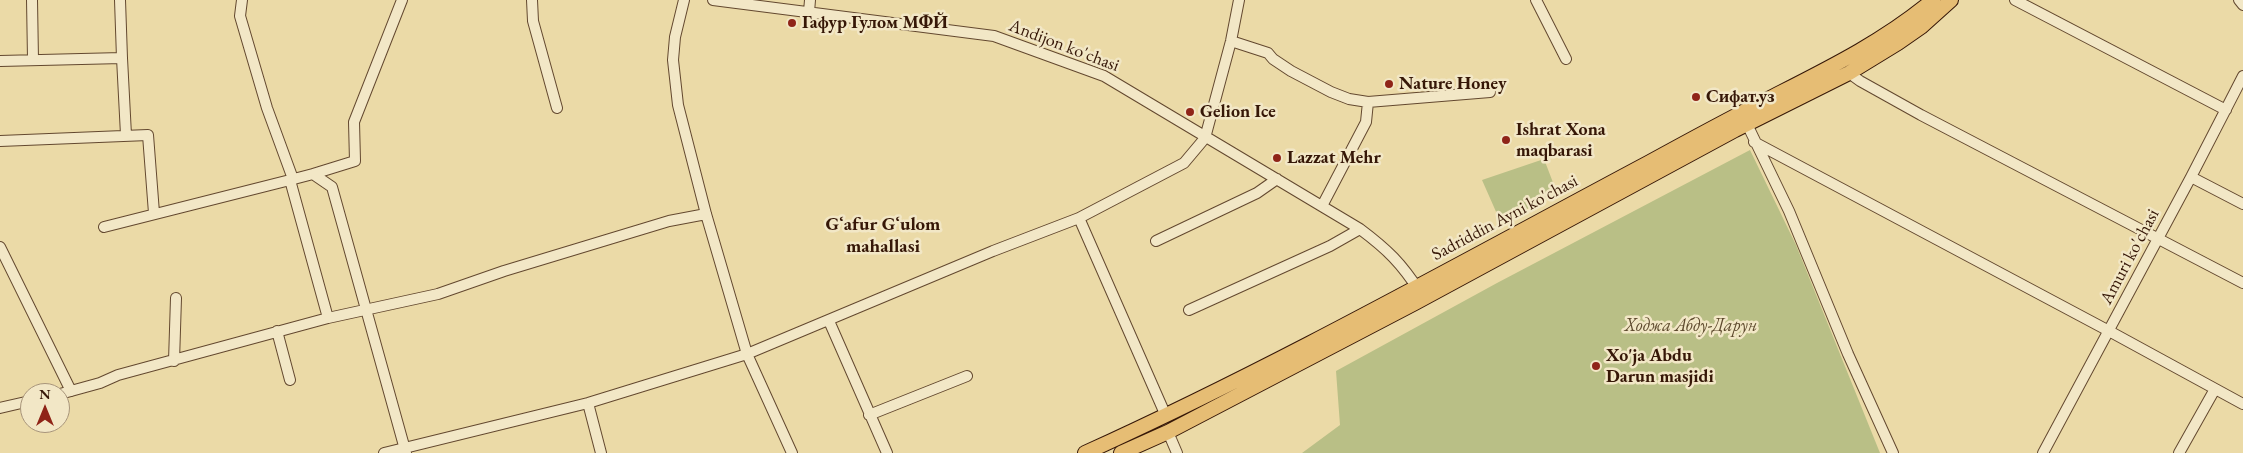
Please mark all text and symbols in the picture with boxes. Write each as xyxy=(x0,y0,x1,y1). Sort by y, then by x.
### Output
place label: Гафур Гулом МФЙ xyxy=(802,12,948,34)
street label: Andijon ko'chasi xyxy=(1006,15,1122,77)
marker: Гафур Гулом МФЙ xyxy=(786,17,798,29)
place label: Nature Honey xyxy=(1399,73,1507,95)
marker: Nature Honey xyxy=(1383,78,1395,90)
place label: Сифат.уз xyxy=(1706,86,1775,108)
marker: Сифат.уз xyxy=(1690,91,1702,103)
place label: Gelion Ice xyxy=(1200,101,1276,123)
marker: Gelion Ice xyxy=(1184,106,1196,118)
place label: Ishrat Хоnа mаqbаrasi xyxy=(1516,119,1606,162)
marker: Ishrat Хоnа mаqbаrasi xyxy=(1500,134,1512,146)
place label: Lazzat Mehr xyxy=(1287,147,1381,169)
marker: Lazzat Mehr xyxy=(1271,152,1283,164)
street label: Sadriddin Ayni ko'chasi xyxy=(1428,170,1582,266)
street label: Amuri ko'chasi xyxy=(2096,206,2164,308)
district label: Gʻafur Gʻulom mahallasi xyxy=(826,214,940,258)
park label: Ходжа Абду-Дарун xyxy=(1625,315,1757,337)
place label: Xo'ja Abdu Darun masjidi xyxy=(1606,345,1714,388)
marker: Xo'ja Abdu Darun masjidi xyxy=(1590,360,1602,372)
north arrow xyxy=(20,383,70,433)
text: N xyxy=(39,385,51,403)

